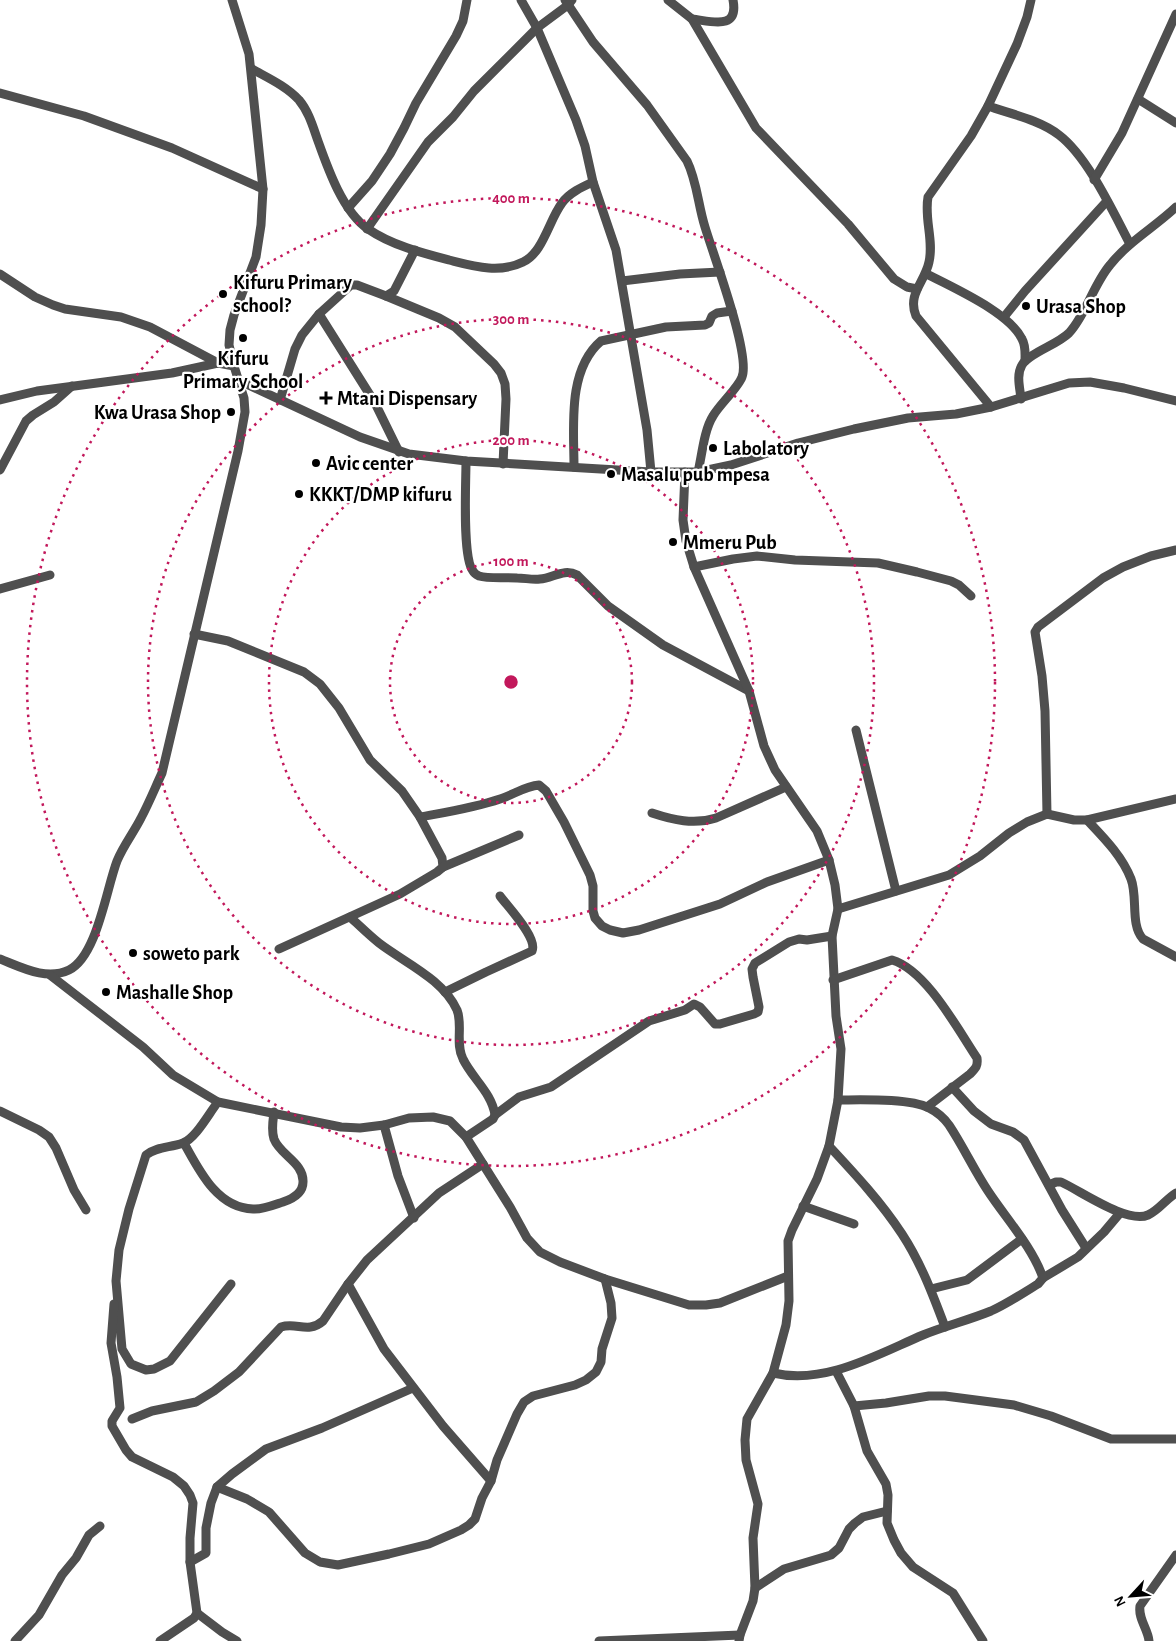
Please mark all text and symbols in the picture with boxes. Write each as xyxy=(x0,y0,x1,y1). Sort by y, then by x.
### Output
text: 400 m xyxy=(492,191,530,206)
place label: Kifuru Primary school? xyxy=(233,273,352,316)
marker: Kifuru Primary school? xyxy=(217,288,229,300)
place label: Urasa Shop xyxy=(1036,297,1126,317)
marker: Urasa Shop xyxy=(1020,300,1032,312)
text: 300 m xyxy=(493,312,529,327)
marker: Kifuru Primary School xyxy=(237,332,249,344)
place label: Kifuru Primary School xyxy=(183,349,303,392)
place label: Mtani Dispensary xyxy=(337,389,477,409)
marker: Mtani Dispensary xyxy=(319,391,333,405)
place label: Kwa Urasa Shop xyxy=(94,403,221,423)
marker: Kwa Urasa Shop xyxy=(225,406,237,418)
text: 200 m xyxy=(492,433,530,448)
place label: Labolatory xyxy=(723,439,809,459)
marker: Labolatory xyxy=(707,442,719,454)
place label: Avic center xyxy=(326,454,413,474)
marker: Avic center xyxy=(310,457,322,469)
place label: Masalu pub mpesa xyxy=(621,465,770,485)
marker: Masalu pub mpesa xyxy=(605,468,617,480)
place label: KKKT/DMP kifuru xyxy=(309,485,452,505)
marker: KKKT/DMP kifuru xyxy=(293,488,305,500)
place label: Mmeru Pub xyxy=(683,533,777,553)
marker: Mmeru Pub xyxy=(667,536,679,548)
text: 100 m xyxy=(493,554,529,569)
centre of rings xyxy=(502,673,520,691)
place label: soweto park xyxy=(143,944,240,964)
marker: soweto park xyxy=(127,947,139,959)
place label: Mashalle Shop xyxy=(116,983,233,1003)
marker: Mashalle Shop xyxy=(100,986,112,998)
north arrow xyxy=(1106,1571,1156,1621)
text: N xyxy=(1112,1594,1129,1609)

